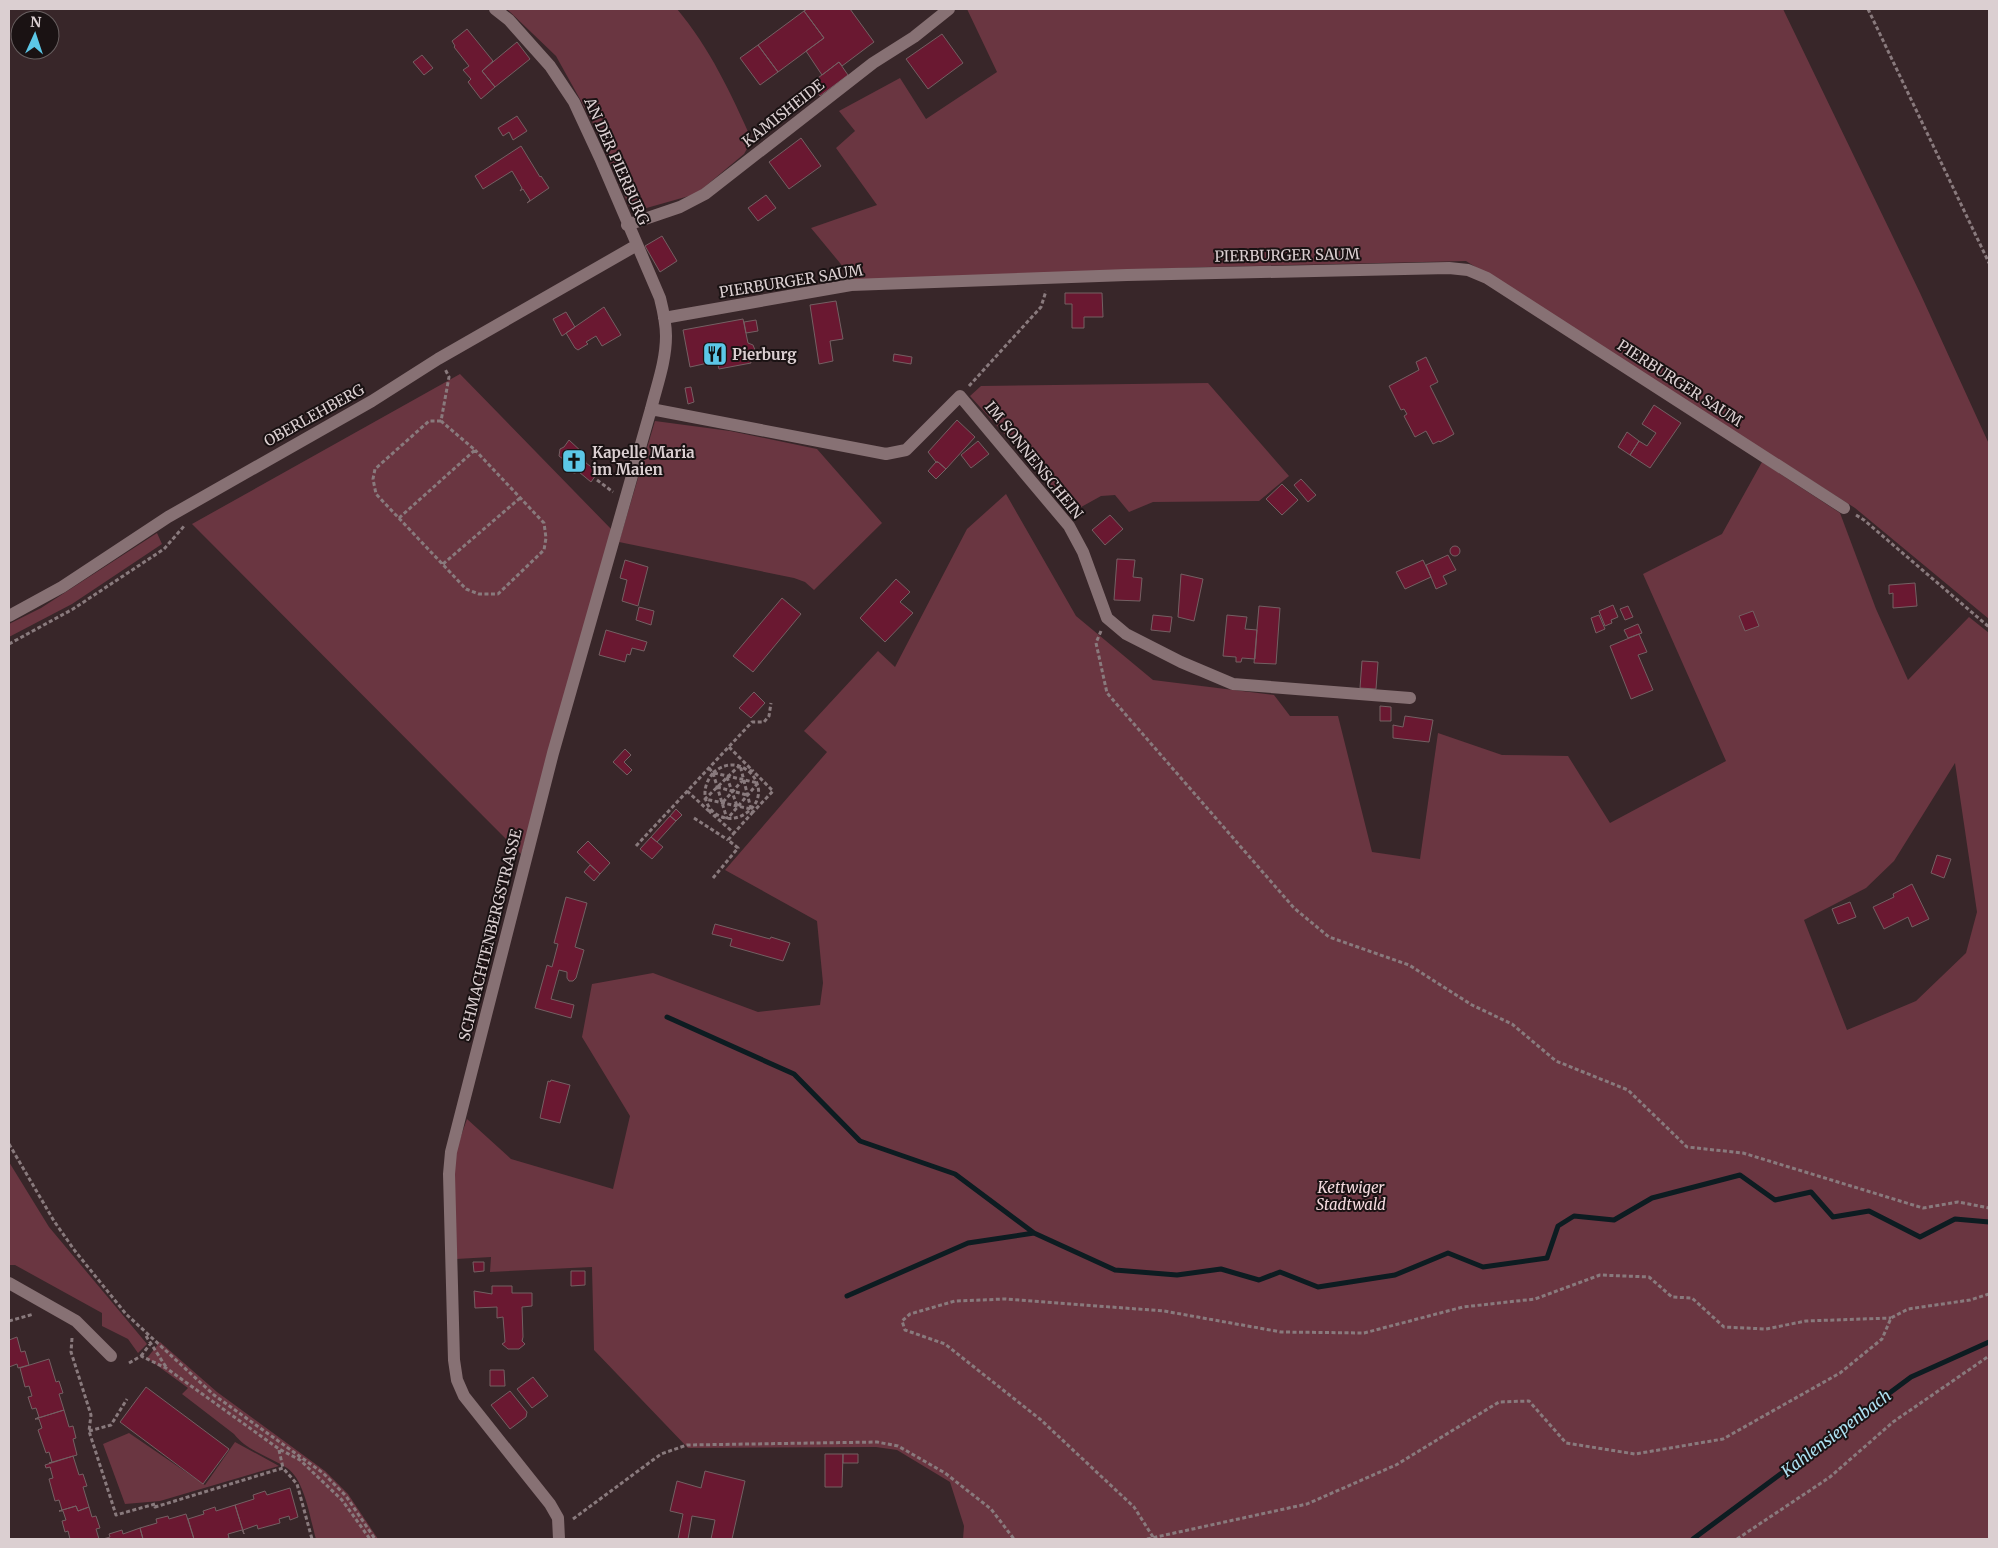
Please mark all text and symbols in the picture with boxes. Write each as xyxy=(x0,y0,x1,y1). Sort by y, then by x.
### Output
north arrow xyxy=(10,10,60,60)
text: N xyxy=(30,13,42,31)
street label: KAMISHEIDE xyxy=(738,75,828,151)
street label: AN DER PIERBURG xyxy=(580,93,654,228)
street label: PIERBURGER SAUM xyxy=(1214,244,1360,266)
street label: PIERBURGER SAUM xyxy=(718,260,864,302)
street label: PIERBURGER SAUM xyxy=(1614,335,1746,431)
restaurant icon: Pierburg xyxy=(702,341,728,367)
place label: Pierburg xyxy=(732,345,797,364)
street label: OBERLEHBERG xyxy=(261,380,368,450)
street label: IM SONNENSCHEIN xyxy=(981,397,1087,523)
place label: Kapelle Maria im Maien xyxy=(592,443,695,479)
church icon: Kapelle Maria im Maien xyxy=(561,448,587,474)
street label: SCHMACHTENBERGSTRASSE xyxy=(454,826,526,1043)
park label: Kettwiger Stadtwald xyxy=(1316,1178,1386,1214)
water label: Kahlensiepenbach xyxy=(1776,1385,1895,1481)

